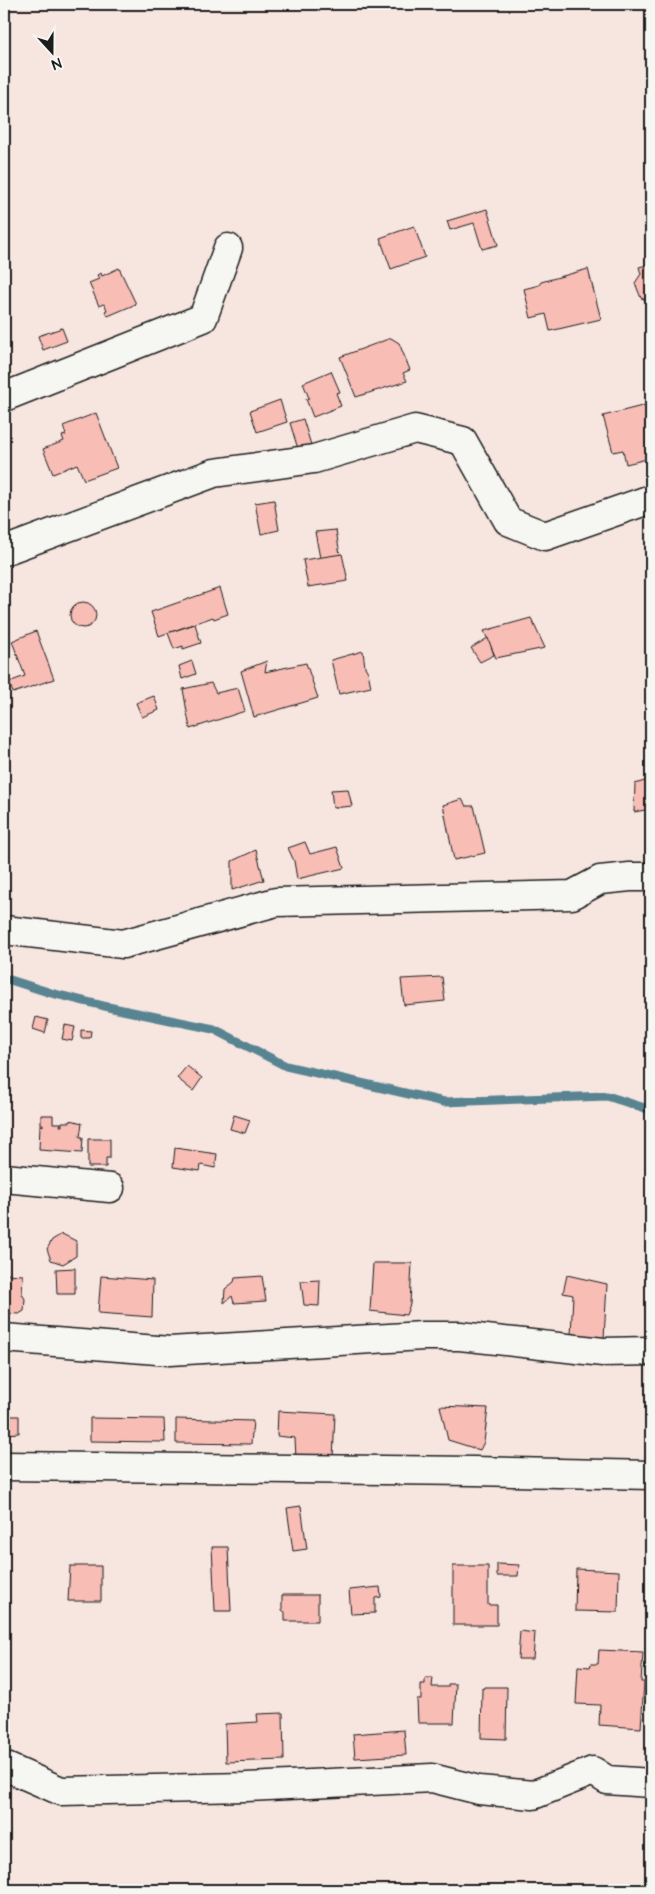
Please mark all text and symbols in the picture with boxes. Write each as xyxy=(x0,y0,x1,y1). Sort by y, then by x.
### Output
north arrow xyxy=(28,28,78,78)
text: N xyxy=(48,52,64,74)

